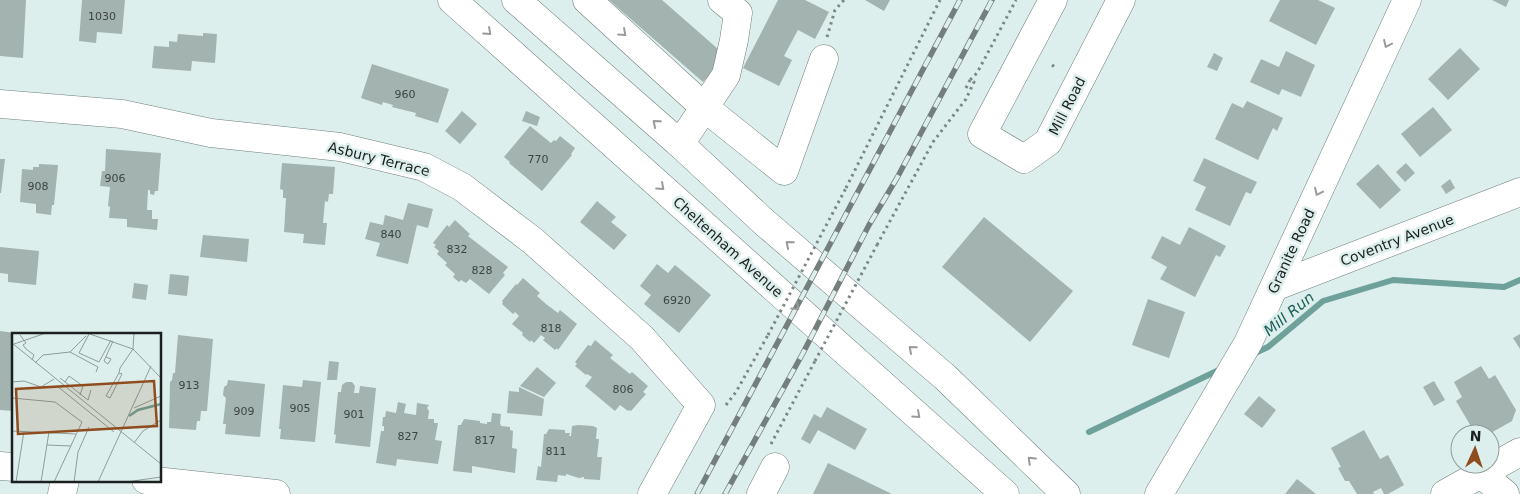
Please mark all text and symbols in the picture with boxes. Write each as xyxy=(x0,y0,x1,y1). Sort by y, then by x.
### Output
house number: 1030 xyxy=(88,10,116,23)
one-way arrow xyxy=(482,27,491,35)
one-way arrow xyxy=(617,27,626,36)
one-way arrow xyxy=(1382,39,1393,48)
street label: Mill Road xyxy=(1045,74,1089,138)
house number: 960 xyxy=(395,88,416,101)
one-way arrow xyxy=(652,119,661,128)
street label: Asbury Terrace xyxy=(327,139,431,179)
house number: 770 xyxy=(528,153,549,166)
house number: 906 xyxy=(105,172,126,185)
house number: 908 xyxy=(28,180,49,193)
one-way arrow xyxy=(656,181,665,190)
one-way arrow xyxy=(1314,187,1324,196)
street label: Cheltenham Avenue xyxy=(670,194,786,300)
street label: Granite Road xyxy=(1264,206,1318,296)
street label: Coventry Avenue xyxy=(1338,211,1456,269)
house number: 840 xyxy=(381,228,402,241)
one-way arrow xyxy=(786,241,795,249)
house number: 832 xyxy=(447,243,468,256)
house number: 828 xyxy=(472,264,493,277)
water label: Mill Run xyxy=(1260,288,1318,340)
house number: 6920 xyxy=(663,294,691,307)
one-way arrow xyxy=(790,301,799,310)
house number: 818 xyxy=(541,322,562,335)
inset map xyxy=(12,333,161,482)
one-way arrow xyxy=(909,346,918,355)
house number: 913 xyxy=(179,379,200,392)
house number: 806 xyxy=(613,383,634,396)
house number: 905 xyxy=(290,402,311,415)
house number: 909 xyxy=(234,405,255,418)
house number: 901 xyxy=(344,408,365,421)
one-way arrow xyxy=(911,410,920,419)
north arrow xyxy=(1450,424,1500,474)
text: N xyxy=(1469,428,1482,444)
house number: 827 xyxy=(398,430,419,443)
house number: 817 xyxy=(475,434,496,447)
house number: 811 xyxy=(546,445,567,458)
one-way arrow xyxy=(1028,457,1037,466)

